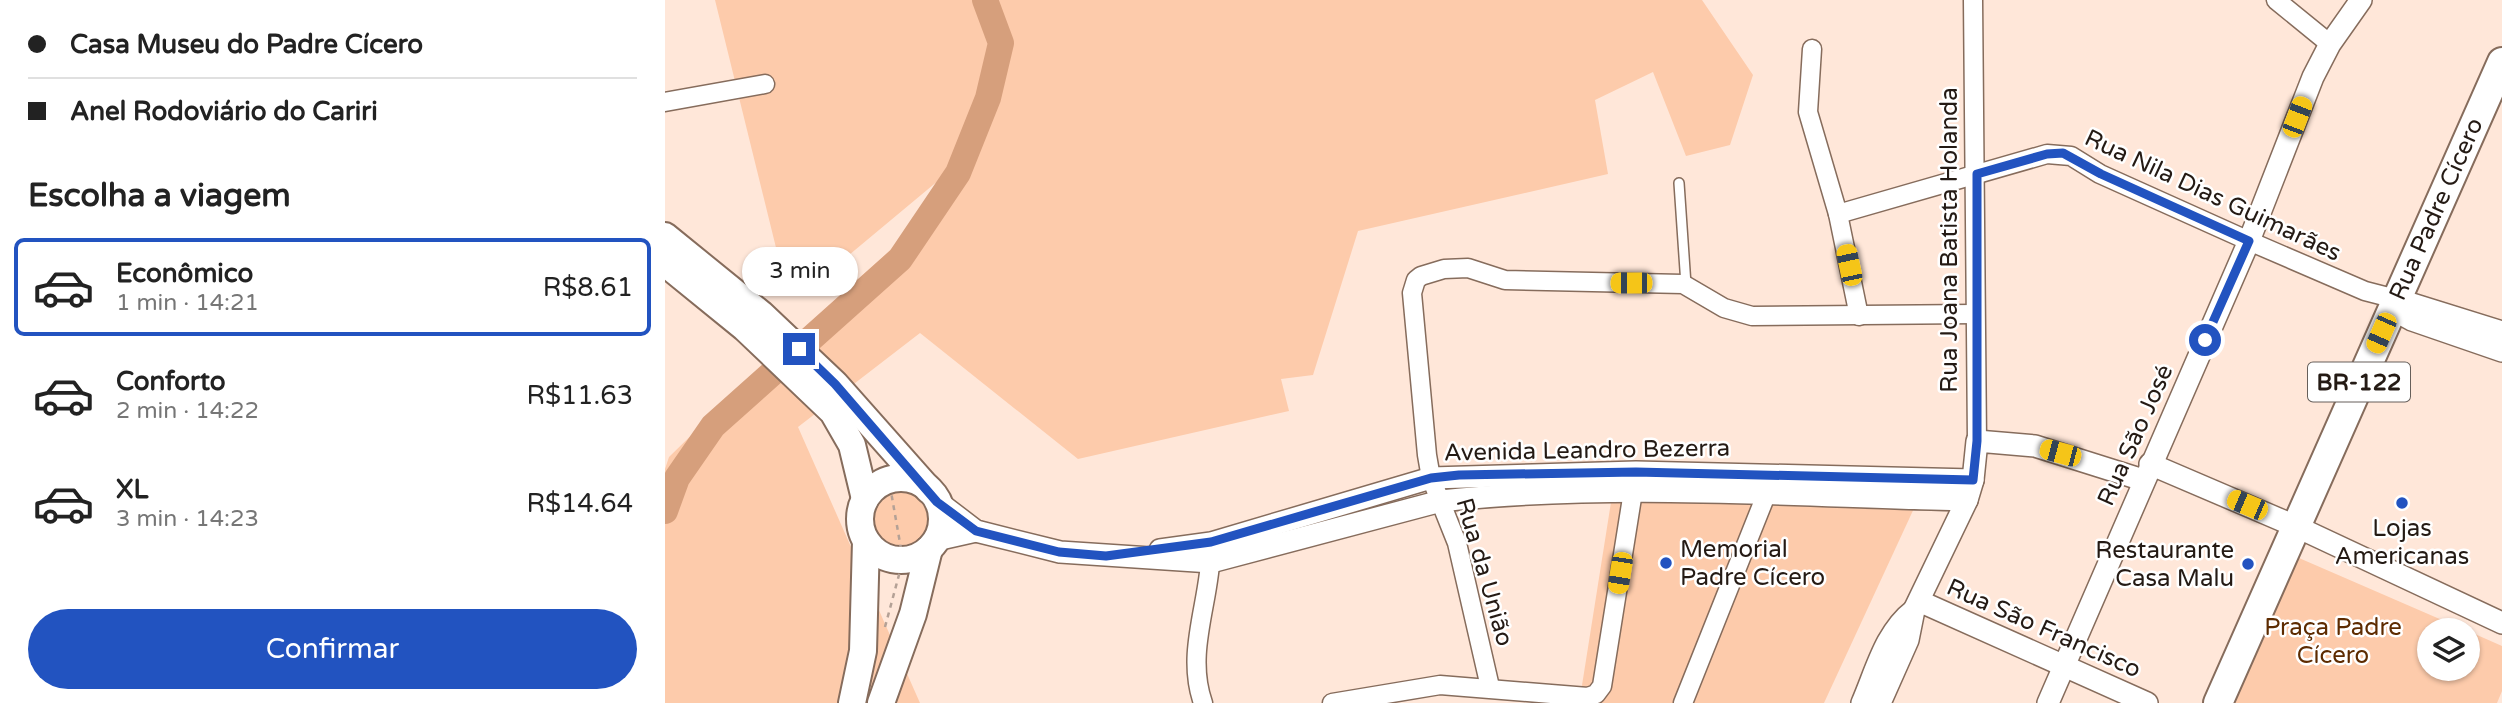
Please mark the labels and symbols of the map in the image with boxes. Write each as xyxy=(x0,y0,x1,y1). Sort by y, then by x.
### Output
street label: Rua Joana Batista Holanda xyxy=(1935,87,1964,393)
car xyxy=(2280,94,2315,140)
street label: Rua Padre Cícero xyxy=(2383,114,2490,305)
street label: Rua Nila Dias Guimarães xyxy=(2080,123,2345,268)
car xyxy=(1835,242,1864,288)
callout: 3 min xyxy=(741,247,857,296)
car xyxy=(1611,273,1653,294)
car xyxy=(2363,310,2400,356)
route start xyxy=(2189,324,2221,356)
route end xyxy=(783,333,815,365)
street label: Rua São José xyxy=(2091,360,2179,510)
road number: BR-122 xyxy=(2308,362,2410,402)
street label: Avenida Leandro Bezerra xyxy=(1444,434,1730,467)
car xyxy=(2037,437,2084,469)
car xyxy=(2224,487,2271,523)
street label: Rua da União xyxy=(1450,495,1520,650)
marker: Lojas Americanas xyxy=(2394,495,2410,511)
place label: Lojas Americanas xyxy=(2335,514,2469,571)
place label: Memorial Padre Cícero xyxy=(1680,535,1825,592)
place label: Restaurante Casa Malu xyxy=(2095,536,2234,593)
car xyxy=(1607,551,1634,595)
marker: Memorial Padre Cícero xyxy=(1658,555,1674,571)
marker: Restaurante Casa Malu xyxy=(2240,556,2256,572)
street label: Rua São Francisco xyxy=(1942,573,2145,684)
park label: Praça Padre Cícero xyxy=(2264,613,2402,670)

